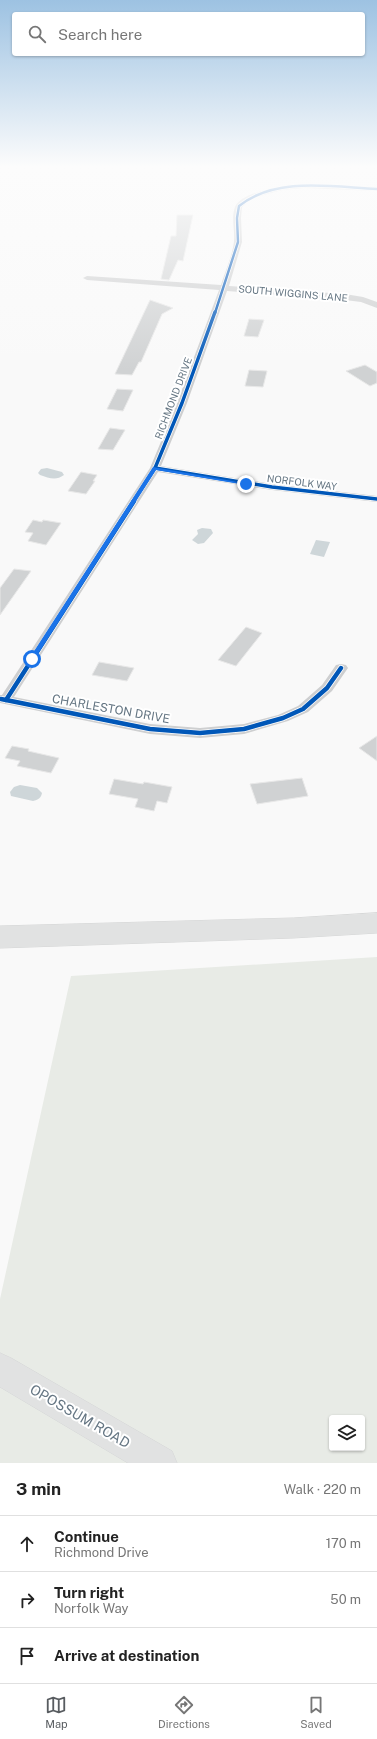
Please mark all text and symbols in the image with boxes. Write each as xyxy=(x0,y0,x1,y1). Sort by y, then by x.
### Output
search box xyxy=(12,12,365,56)
icon: search xyxy=(26,23,48,45)
text: Search here xyxy=(58,26,142,43)
street label: SOUTH WIGGINS LANE xyxy=(238,282,348,304)
street label: RICHMOND DRIVE xyxy=(152,355,194,441)
street label: NORFOLK WAY xyxy=(266,472,338,492)
route end xyxy=(237,475,255,493)
route start xyxy=(23,650,41,668)
street label: CHARLESTON DRIVE xyxy=(51,692,171,726)
street label: OPOSSUM ROAD xyxy=(27,1381,133,1451)
map controls xyxy=(329,1415,365,1451)
button: layers xyxy=(329,1415,365,1451)
text: 3 min xyxy=(16,1479,61,1499)
text: Walk · 220 m xyxy=(284,1482,361,1497)
text: Continue xyxy=(54,1528,119,1545)
icon: ahead xyxy=(16,1533,38,1555)
text: 170 m xyxy=(326,1536,361,1551)
text: Richmond Drive xyxy=(54,1545,149,1560)
text: Turn right xyxy=(54,1584,124,1601)
icon: right xyxy=(16,1589,38,1611)
text: 50 m xyxy=(330,1592,361,1607)
text: Norfolk Way xyxy=(54,1601,128,1616)
icon: arrive xyxy=(16,1645,38,1667)
text: Arrive at destination xyxy=(54,1647,199,1664)
tab: Map xyxy=(45,1694,68,1730)
tab: Directions xyxy=(158,1694,210,1730)
tab: Saved xyxy=(300,1694,332,1730)

